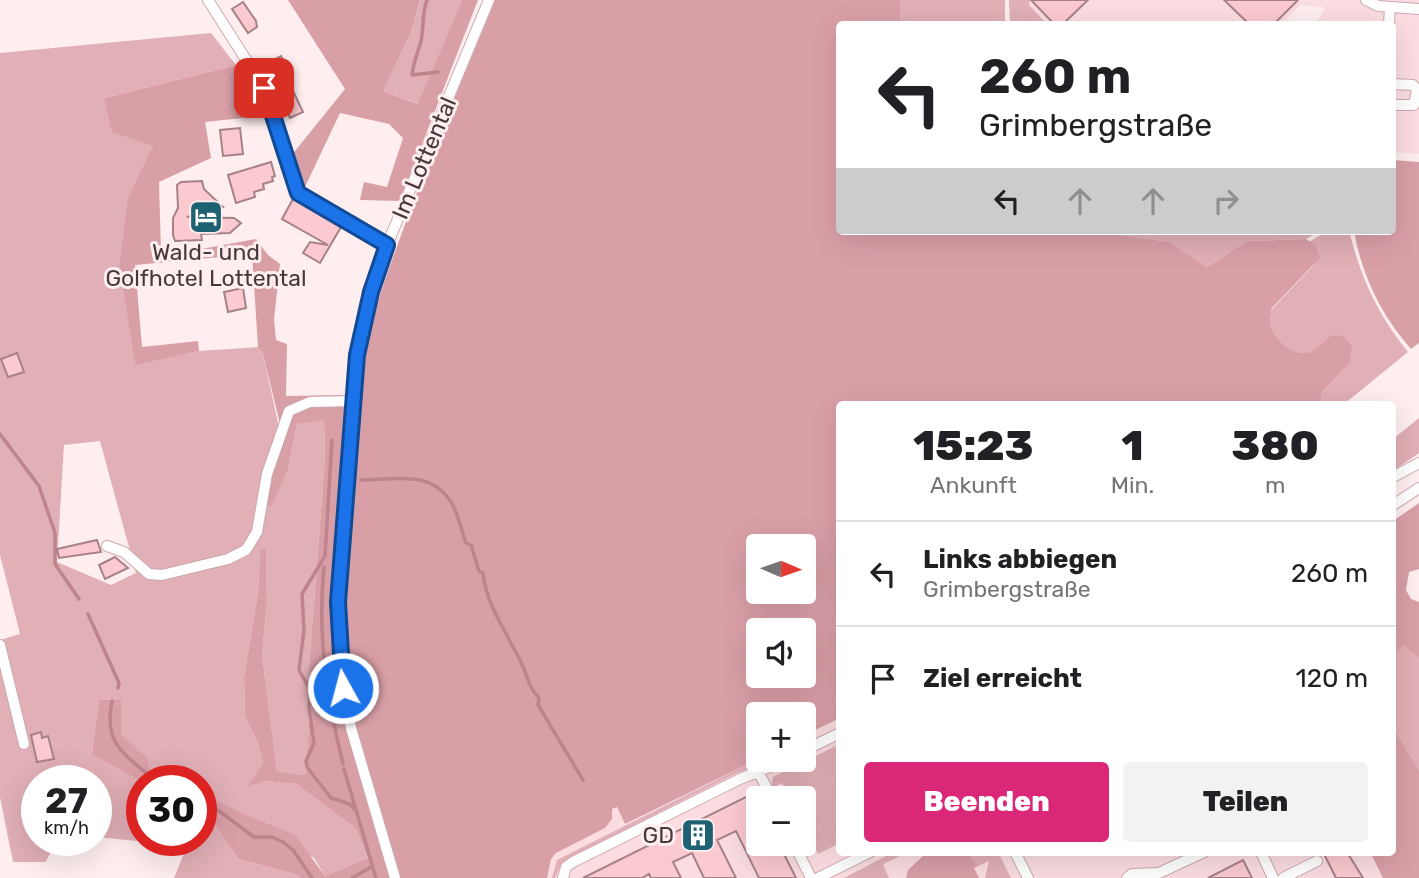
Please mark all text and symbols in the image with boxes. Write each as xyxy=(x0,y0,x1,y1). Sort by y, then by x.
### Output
text: 260 m xyxy=(979,47,1131,105)
icon: left xyxy=(864,49,955,140)
pin xyxy=(234,58,294,118)
icon: arrive xyxy=(245,69,283,107)
street label: Im Lottental xyxy=(386,93,462,223)
text: Grimbergstraße xyxy=(979,106,1212,144)
icon: left xyxy=(988,182,1026,220)
icon: ahead xyxy=(1061,182,1099,220)
icon: ahead xyxy=(1134,182,1172,220)
icon: right xyxy=(1207,182,1245,220)
hotel icon: Wald- und Golfhotel Lottental xyxy=(187,198,225,236)
place label: Wald- und Golfhotel Lottental xyxy=(105,238,307,292)
text: 15:23 xyxy=(913,421,1033,471)
text: 1 xyxy=(1121,421,1144,471)
text: 380 xyxy=(1232,421,1319,471)
text: Ankunft xyxy=(930,471,1017,499)
text: Min. xyxy=(1111,471,1154,499)
text: m xyxy=(1265,471,1285,499)
north arrow xyxy=(746,534,816,604)
map controls xyxy=(746,534,816,856)
text: Links abbiegen xyxy=(923,544,1117,575)
icon: left xyxy=(864,555,902,593)
text: 260 m xyxy=(1291,558,1368,589)
text: Grimbergstraße xyxy=(923,575,1091,603)
button: sound xyxy=(746,618,816,688)
position arrow xyxy=(306,651,380,725)
icon: arrive xyxy=(864,660,902,698)
text: Ziel erreicht xyxy=(923,663,1082,694)
text: 120 m xyxy=(1296,663,1368,694)
button: + xyxy=(746,702,816,772)
button: Beenden xyxy=(864,762,1109,842)
button: Teilen xyxy=(1123,762,1368,842)
speed limit sign: 30 xyxy=(126,765,217,856)
text: 27 xyxy=(45,780,88,822)
button: − xyxy=(746,786,816,856)
building icon: GD xyxy=(679,816,717,854)
text: km/h xyxy=(44,817,89,839)
place label: GD xyxy=(642,821,674,849)

